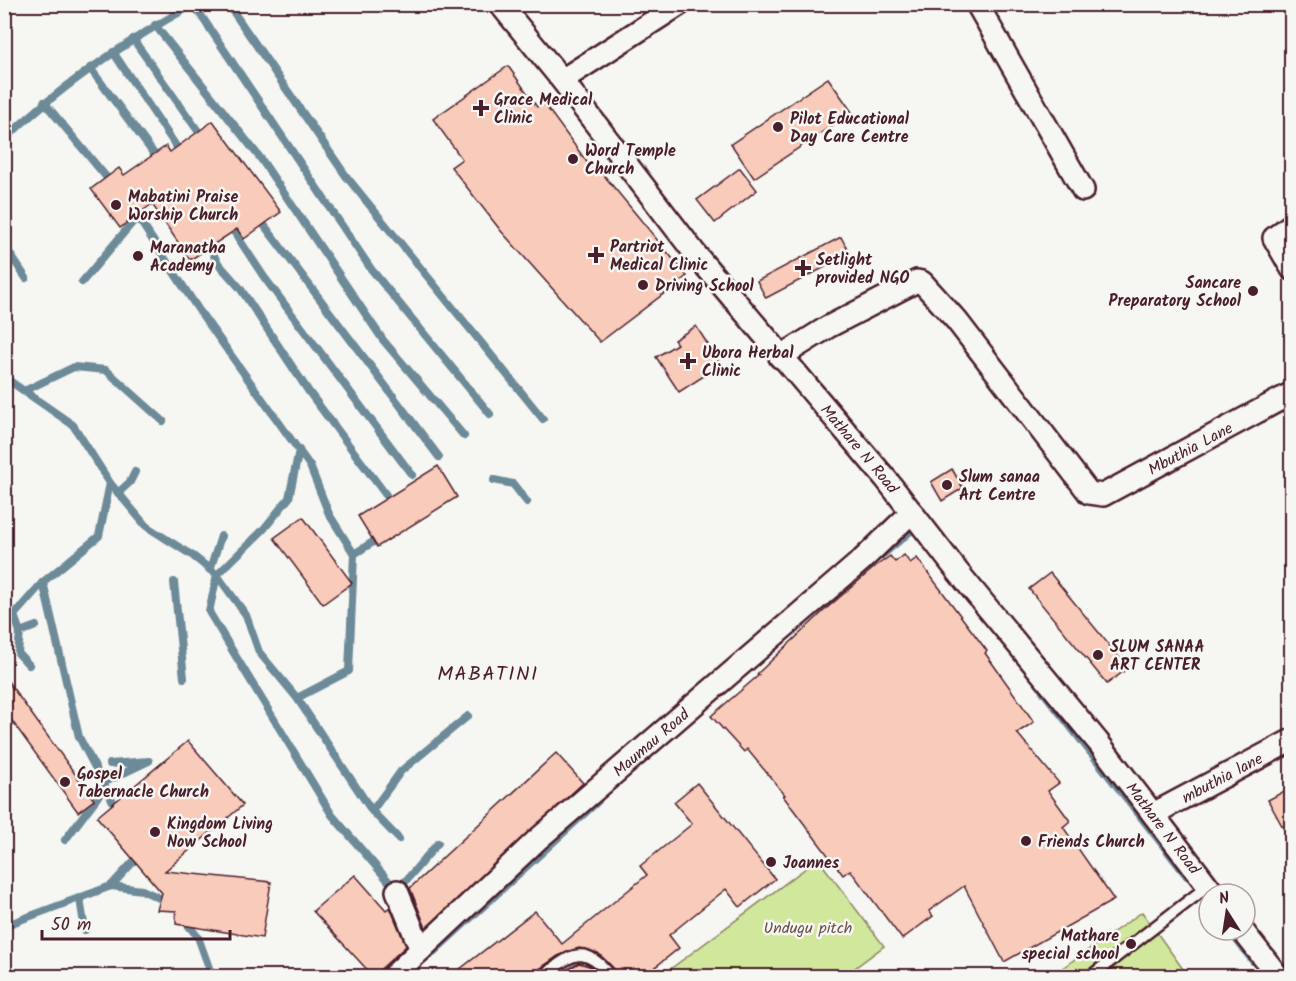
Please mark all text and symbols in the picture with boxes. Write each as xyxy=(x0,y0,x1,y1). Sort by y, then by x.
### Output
place label: Grace Medical Clinic xyxy=(494,88,593,131)
marker: Grace Medical Clinic xyxy=(472,99,490,117)
place label: Pilot Educational Day Care Centre xyxy=(790,107,910,150)
marker: Pilot Educational Day Care Centre xyxy=(771,120,785,134)
place label: Word Temple Church xyxy=(585,139,676,182)
marker: Word Temple Church xyxy=(566,152,580,166)
place label: Mabatini Praise Worship Church xyxy=(128,185,238,228)
marker: Mabatini Praise Worship Church xyxy=(109,198,123,212)
place label: Partriot Medical Clinic xyxy=(610,235,708,278)
place label: Maranatha Academy xyxy=(150,236,226,279)
marker: Partriot Medical Clinic xyxy=(587,246,605,264)
place label: Setlight provided NGO xyxy=(815,248,909,291)
marker: Maranatha Academy xyxy=(131,249,145,263)
marker: Setlight provided NGO xyxy=(794,259,812,277)
place label: Sancare Preparatory School xyxy=(1109,271,1242,314)
place label: Driving School xyxy=(655,274,754,299)
marker: Driving School xyxy=(636,278,650,292)
marker: Sancare Preparatory School xyxy=(1246,284,1260,298)
place label: Ubora Herbal Clinic xyxy=(702,341,794,384)
marker: Ubora Herbal Clinic xyxy=(679,352,697,370)
street label: Mathare N Road xyxy=(814,399,905,500)
street label: Mbuthia Lane xyxy=(1144,416,1238,483)
place label: Slum sanaa Art Centre xyxy=(959,465,1040,508)
marker: Slum sanaa Art Centre xyxy=(940,478,954,492)
place label: SLUM SANAA ART CENTER xyxy=(1110,635,1205,678)
marker: SLUM SANAA ART CENTER xyxy=(1091,648,1105,662)
district label: MABATINI xyxy=(437,659,539,691)
street label: Maumau Road xyxy=(608,702,696,784)
street label: mbuthia lane xyxy=(1178,747,1268,811)
place label: Gospel Tabernacle Church xyxy=(77,762,209,805)
marker: Gospel Tabernacle Church xyxy=(58,775,72,789)
street label: Mathare N Road xyxy=(1119,777,1206,881)
place label: Kingdom Living Now School xyxy=(167,812,273,855)
marker: Kingdom Living Now School xyxy=(148,825,162,839)
place label: Friends Church xyxy=(1038,830,1145,855)
marker: Friends Church xyxy=(1019,834,1033,848)
place label: Joannes xyxy=(783,851,840,876)
marker: Joannes xyxy=(764,855,778,869)
north arrow xyxy=(1197,882,1257,942)
text: N xyxy=(1217,886,1232,912)
scale bar xyxy=(42,903,230,941)
text: 50 m xyxy=(51,911,91,940)
park label: Undugu pitch xyxy=(764,916,852,941)
place label: Mathare special school xyxy=(1021,924,1120,967)
marker: Mathare special school xyxy=(1124,937,1138,951)

